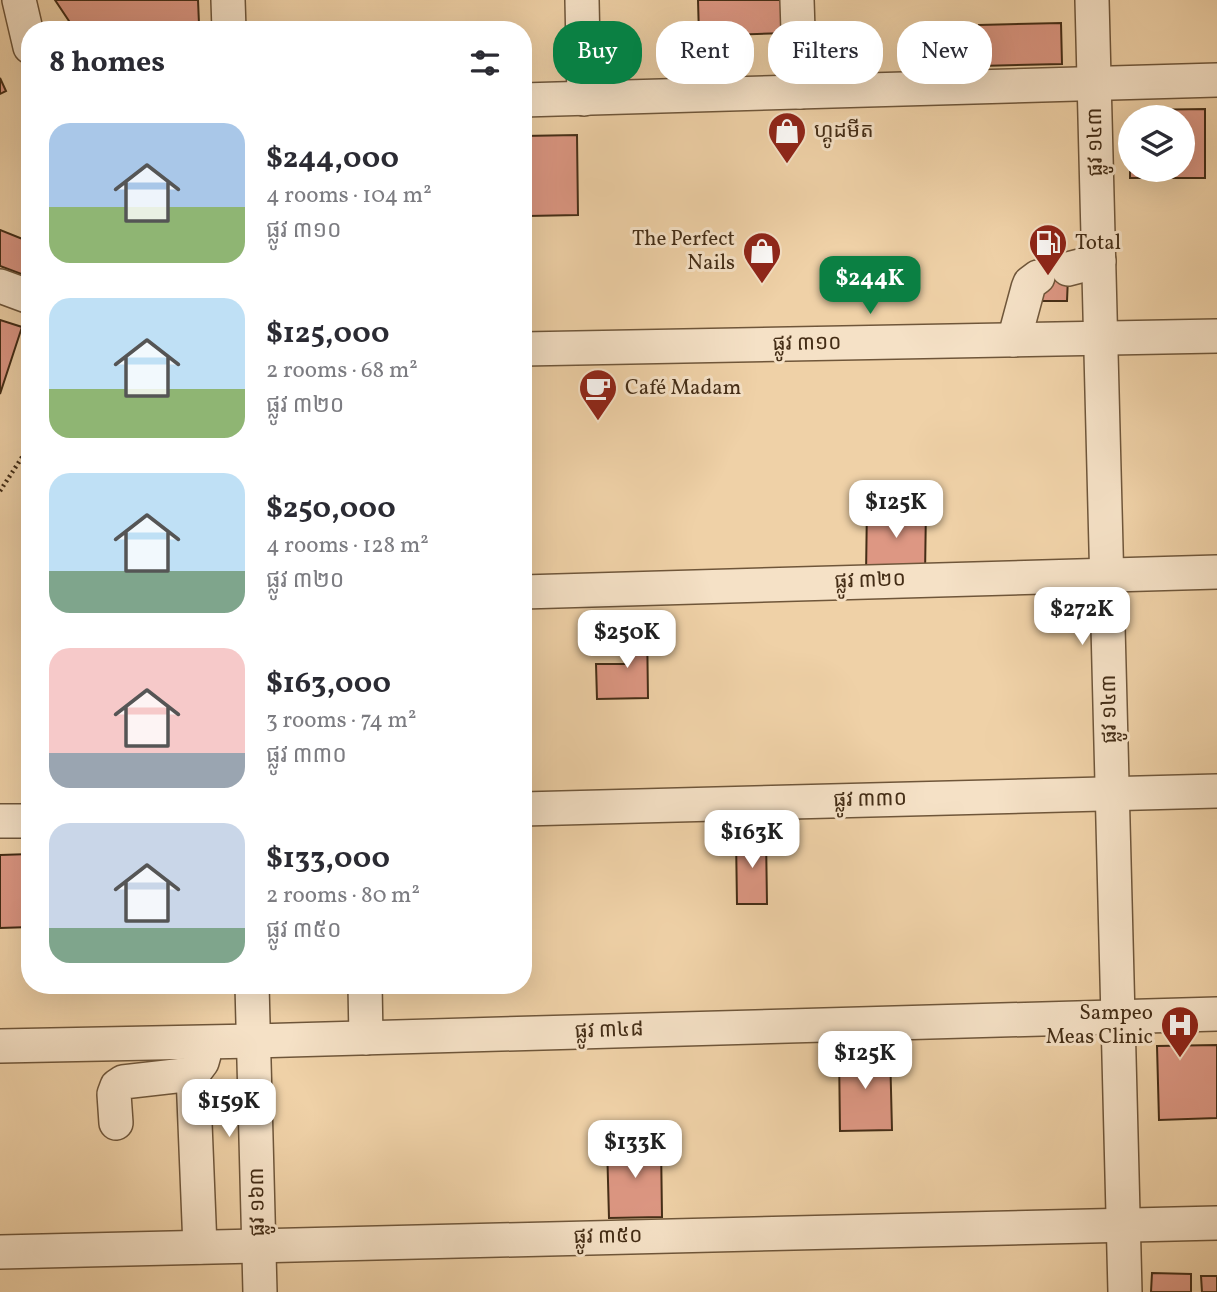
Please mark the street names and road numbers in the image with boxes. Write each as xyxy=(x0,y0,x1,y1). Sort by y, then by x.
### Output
street label: ផ្លូវ ១៤៣ xyxy=(1081,107,1114,177)
street label: ផ្លូវ ៣១០ xyxy=(772,329,842,362)
street label: ផ្លូវ ៣២០ xyxy=(834,565,906,600)
street label: ផ្លូវ ១៤៣ xyxy=(1095,674,1128,744)
street label: ផ្លូវ ៣៣០ xyxy=(833,785,907,818)
street label: ផ្លូវ ៣៤៨ xyxy=(574,1015,644,1050)
street label: ផ្លូវ ១៦៣ xyxy=(243,1167,276,1237)
street label: ផ្លូវ ៣៥០ xyxy=(573,1222,643,1255)

